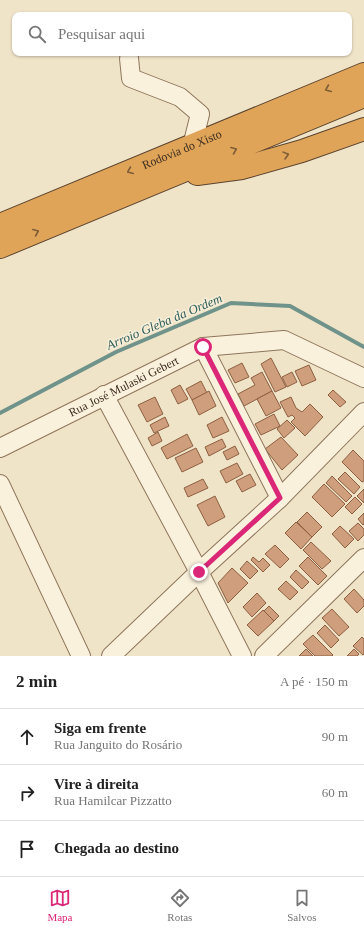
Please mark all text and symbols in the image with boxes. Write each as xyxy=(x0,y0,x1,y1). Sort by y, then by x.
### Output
search box xyxy=(12,12,352,56)
icon: search xyxy=(26,23,48,45)
text: Pesquisar aqui xyxy=(58,26,145,42)
one-way arrow xyxy=(325,85,332,93)
street label: Rodovia do Xisto xyxy=(140,127,224,172)
one-way arrow xyxy=(230,146,237,154)
one-way arrow xyxy=(283,152,290,160)
one-way arrow xyxy=(127,167,134,175)
one-way arrow xyxy=(32,228,39,236)
water label: Arroio Gleba da Ordem xyxy=(103,290,224,353)
route start xyxy=(194,338,212,356)
street label: Rua José Mulaski Gebert xyxy=(66,353,181,420)
route end xyxy=(190,563,208,581)
text: 2 min xyxy=(16,672,57,691)
text: A pé · 150 m xyxy=(280,674,348,689)
text: Siga em frente xyxy=(54,720,146,736)
icon: ahead xyxy=(16,726,38,748)
text: 90 m xyxy=(322,729,348,744)
text: Rua Janguito do Rosário xyxy=(54,737,182,752)
text: Vire à direita xyxy=(54,776,139,792)
icon: right xyxy=(16,782,38,804)
text: 60 m xyxy=(322,785,348,800)
text: Rua Hamilcar Pizzatto xyxy=(54,793,172,808)
icon: arrive xyxy=(16,838,38,860)
text: Chegada ao destino xyxy=(54,840,179,856)
tab: Mapa xyxy=(47,887,72,923)
tab: Rotas xyxy=(167,887,192,923)
tab: Salvos xyxy=(287,887,317,923)

